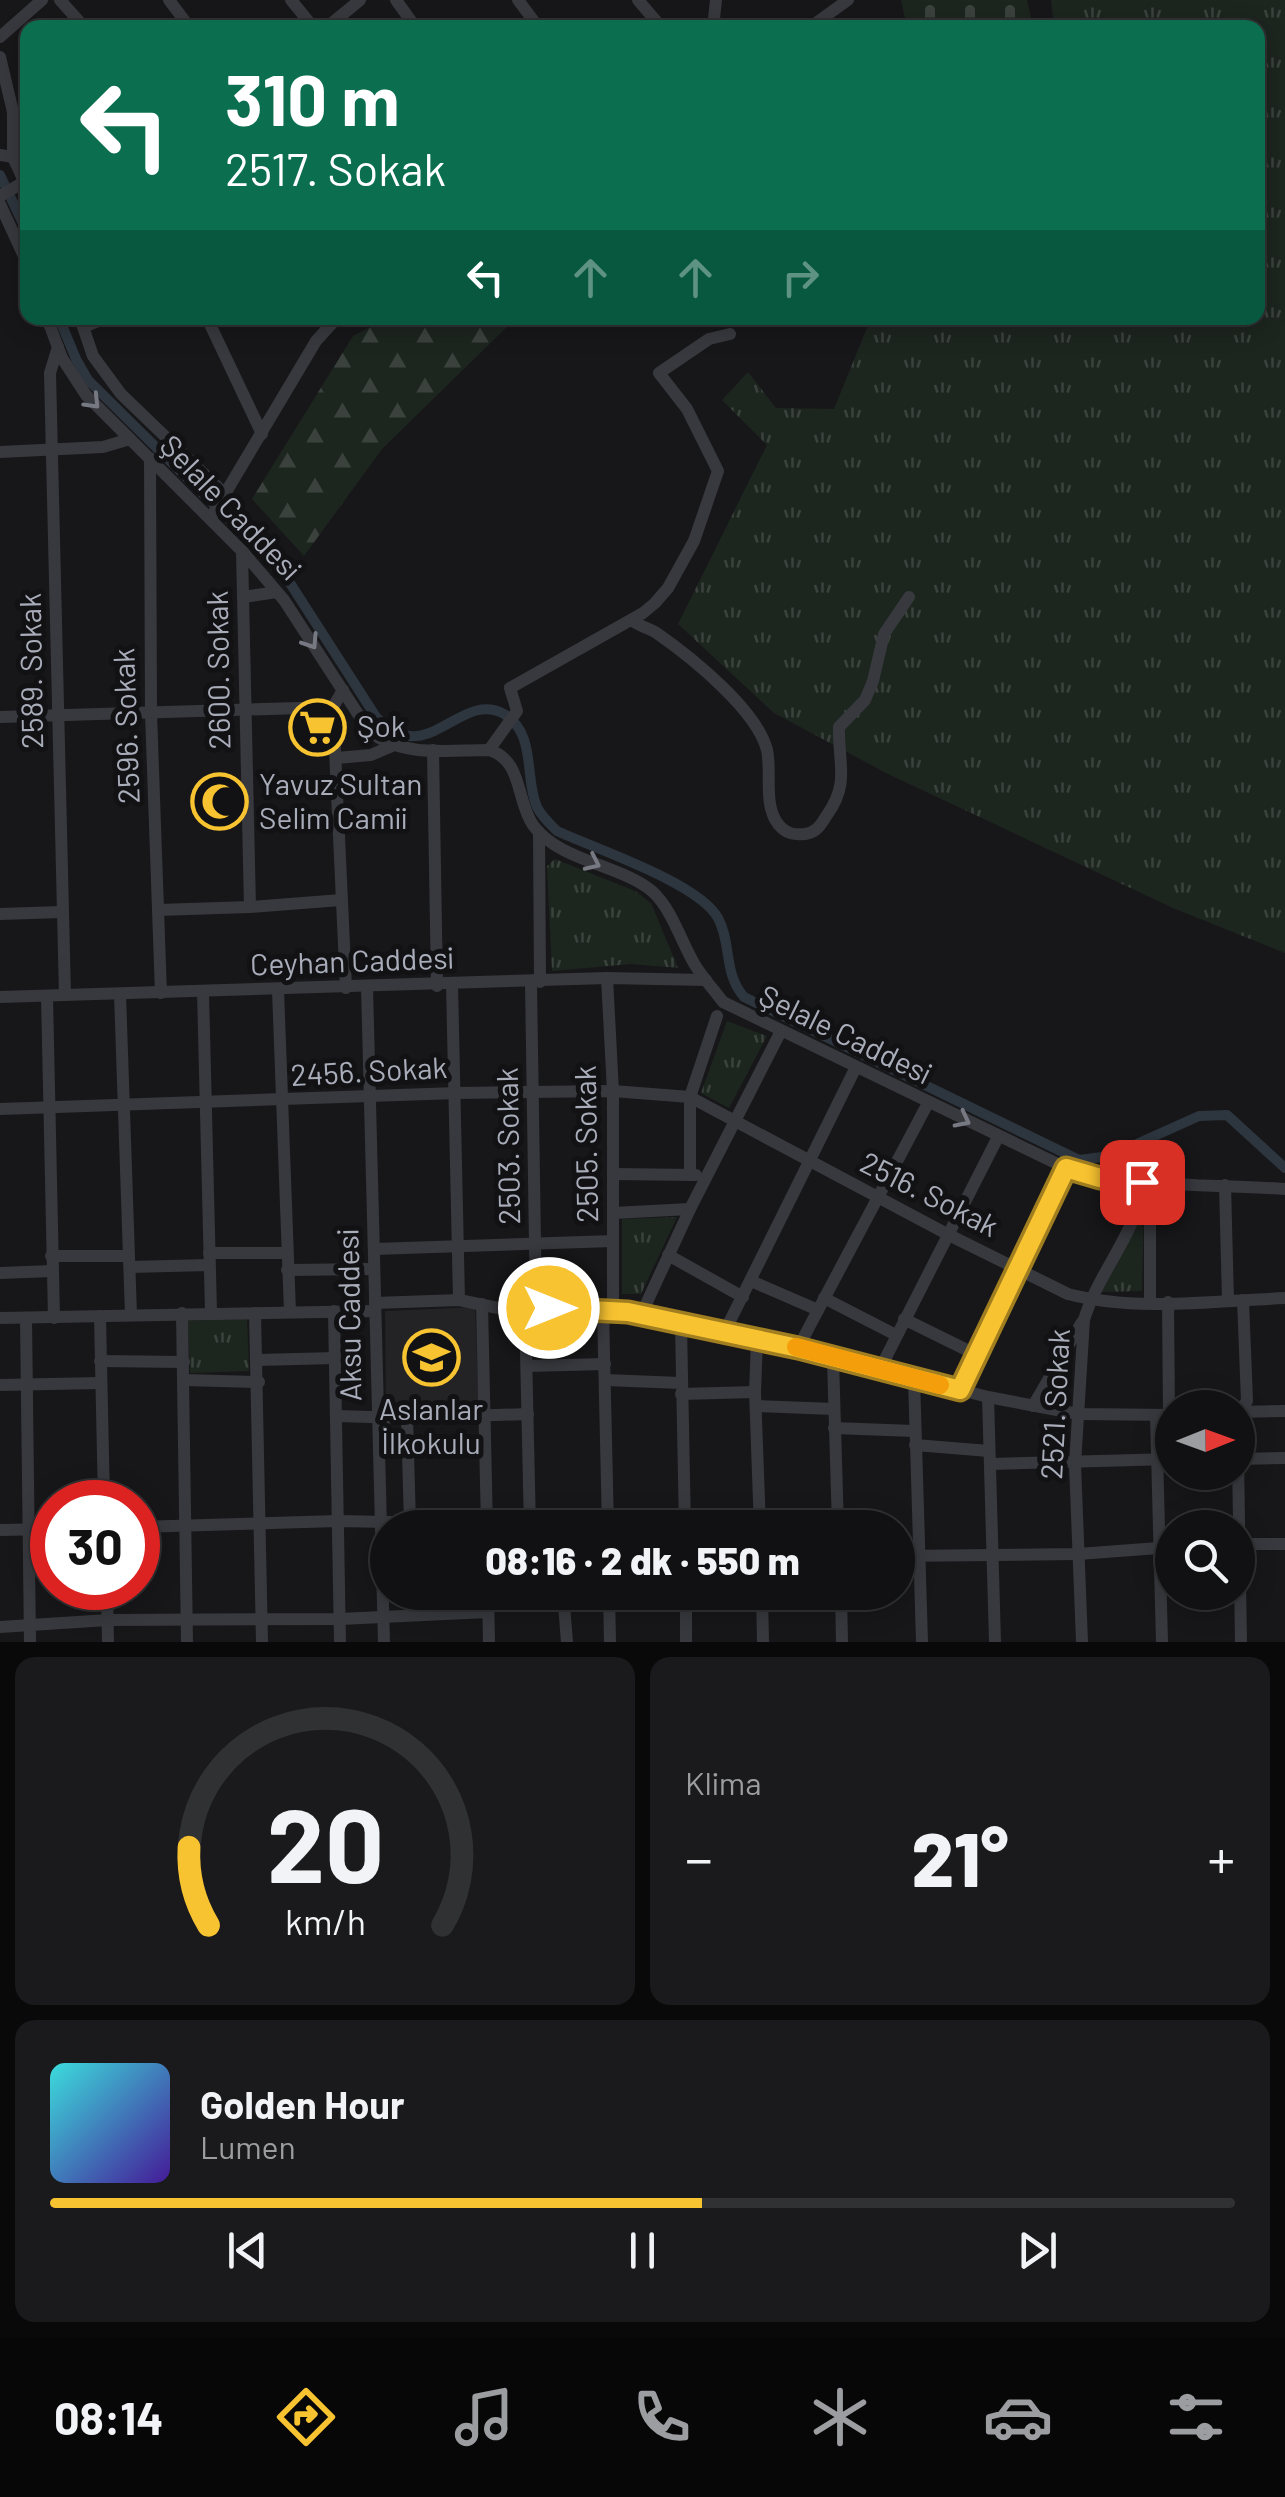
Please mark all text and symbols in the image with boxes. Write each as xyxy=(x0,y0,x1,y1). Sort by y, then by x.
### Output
text: 310 m xyxy=(225,56,400,140)
icon: left xyxy=(60,60,190,190)
text: 2517. Sokak xyxy=(225,141,446,195)
icon: left xyxy=(458,250,513,305)
icon: ahead xyxy=(563,250,618,305)
icon: ahead xyxy=(668,250,723,305)
icon: right xyxy=(773,250,828,305)
one-way arrow xyxy=(81,390,99,409)
street label: Şelale Caddesi xyxy=(153,427,309,586)
street label: 2600. Sokak xyxy=(198,590,236,750)
street label: 2589. Sokak xyxy=(11,593,49,749)
one-way arrow xyxy=(299,631,318,649)
street label: 2596. Sokak xyxy=(104,648,146,805)
supermarket icon: Şok xyxy=(288,697,348,757)
place label: Şok xyxy=(357,707,406,743)
place label: Yavuz Sultan Selim Camii xyxy=(259,765,422,835)
mosque icon: Yavuz Sultan Selim Camii xyxy=(190,772,250,832)
one-way arrow xyxy=(583,850,601,870)
street label: Ceyhan Caddesi xyxy=(249,938,454,982)
street label: Şelale Caddesi xyxy=(754,976,938,1090)
street label: 2456. Sokak xyxy=(290,1048,448,1092)
street label: 2505. Sokak xyxy=(566,1065,604,1223)
street label: 2503. Sokak xyxy=(488,1067,526,1225)
one-way arrow xyxy=(953,1108,971,1127)
pin xyxy=(1100,1140,1185,1225)
street label: 2516. Sokak xyxy=(855,1143,1005,1243)
icon: arrive xyxy=(1115,1155,1170,1210)
street label: Aksu Caddesi xyxy=(329,1229,368,1401)
position arrow xyxy=(497,1256,601,1360)
school or university icon: Aslanlar İlkokulu xyxy=(401,1327,461,1387)
street label: 2521. Sokak xyxy=(1032,1328,1076,1480)
place label: Aslanlar İlkokulu xyxy=(379,1390,483,1460)
north arrow xyxy=(1155,1390,1255,1490)
map controls xyxy=(1155,1390,1255,1610)
speed limit sign: 30 xyxy=(30,1480,160,1610)
button: search xyxy=(1155,1510,1255,1610)
text: 08:16 · 2 dk · 550 m xyxy=(485,1537,800,1583)
text: Klima xyxy=(685,1763,762,1801)
text: 20 xyxy=(266,1779,384,1904)
text: 21° xyxy=(911,1812,1009,1902)
text: − xyxy=(685,1824,713,1890)
text: + xyxy=(1207,1824,1235,1890)
text: km/h xyxy=(285,1899,365,1942)
text: Golden Hour xyxy=(200,2081,405,2127)
text: Lumen xyxy=(200,2127,296,2165)
icon: previous xyxy=(220,2223,275,2278)
icon: pause xyxy=(615,2223,670,2278)
icon: next xyxy=(1010,2223,1065,2278)
icon: directions xyxy=(271,2382,341,2452)
icon: music xyxy=(449,2382,519,2452)
icon: phone xyxy=(627,2382,697,2452)
icon: climate xyxy=(805,2382,875,2452)
icon: car xyxy=(983,2382,1053,2452)
icon: filters xyxy=(1161,2382,1231,2452)
text: 08:14 xyxy=(54,2390,163,2444)

